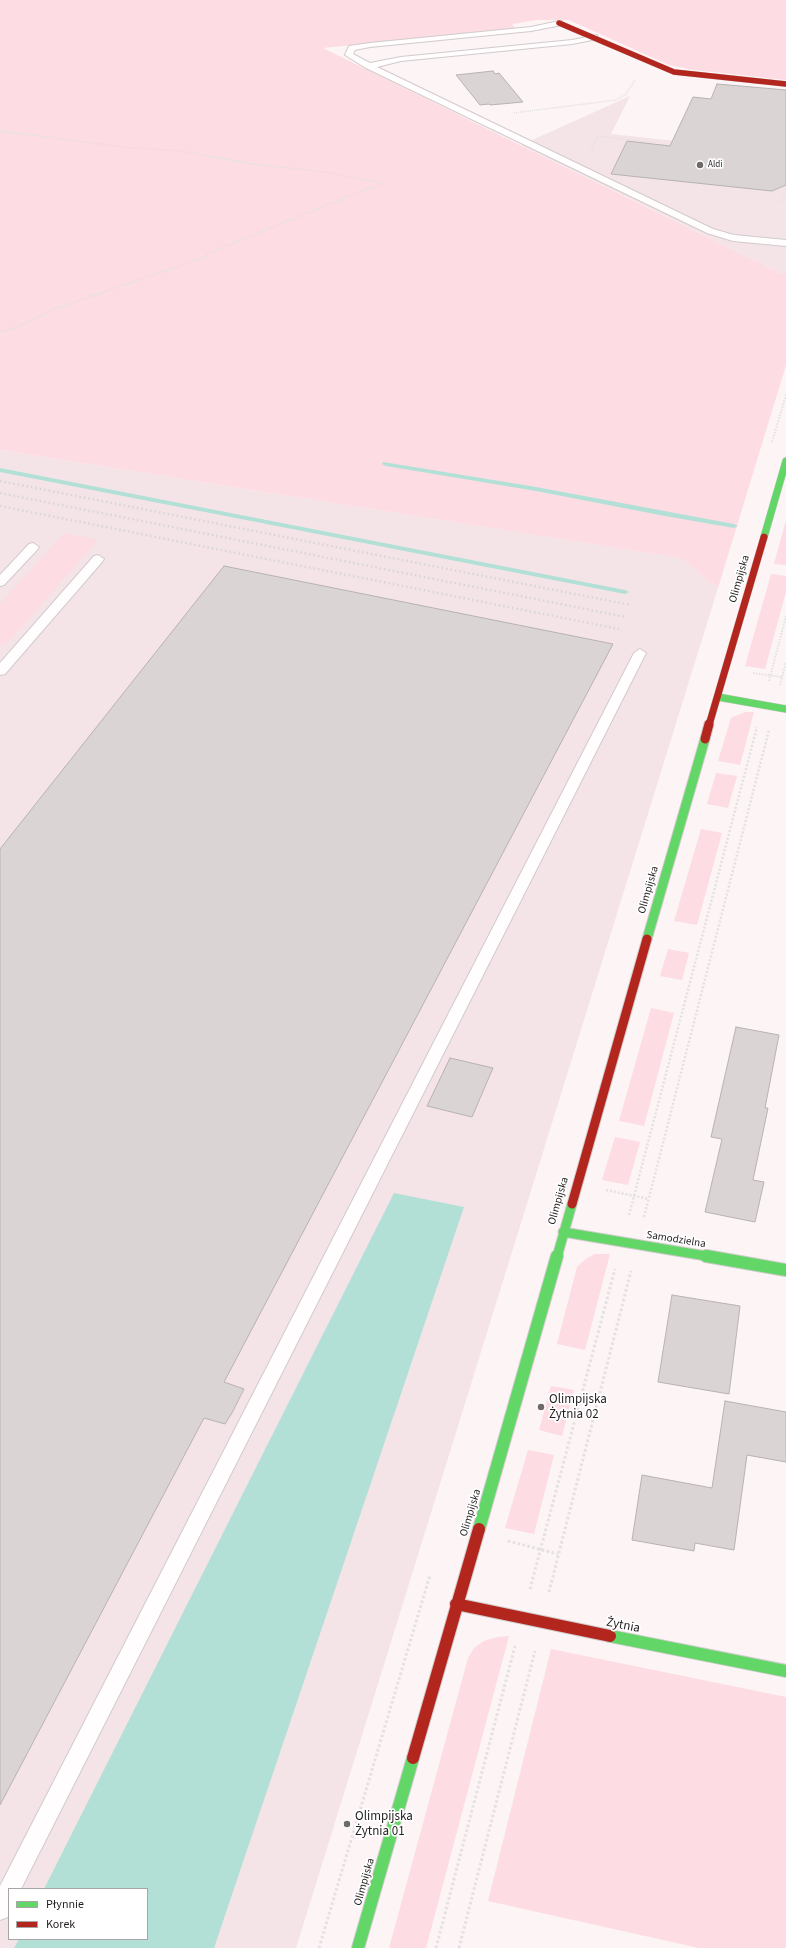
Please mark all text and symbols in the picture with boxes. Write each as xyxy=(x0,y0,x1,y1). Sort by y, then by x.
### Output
marker: Aldi xyxy=(695,160,705,170)
place label: Aldi xyxy=(708,160,722,170)
street label: Olimpijska xyxy=(727,554,753,604)
street label: Olimpijska xyxy=(636,865,662,915)
street label: Olimpijska xyxy=(546,1176,572,1226)
street label: Samodzielna xyxy=(645,1229,707,1251)
place label: Olimpijska Żytnia 02 xyxy=(549,1392,607,1423)
marker: Olimpijska Żytnia 02 xyxy=(536,1402,546,1412)
street label: Olimpijska xyxy=(458,1488,484,1538)
street label: Żytnia xyxy=(605,1615,641,1637)
place label: Olimpijska Żytnia 01 xyxy=(355,1809,413,1840)
marker: Olimpijska Żytnia 01 xyxy=(342,1819,352,1829)
street label: Olimpijska xyxy=(352,1857,378,1907)
legend xyxy=(8,1888,148,1940)
text: Płynnie xyxy=(46,1896,84,1913)
text: Korek xyxy=(46,1916,75,1933)

